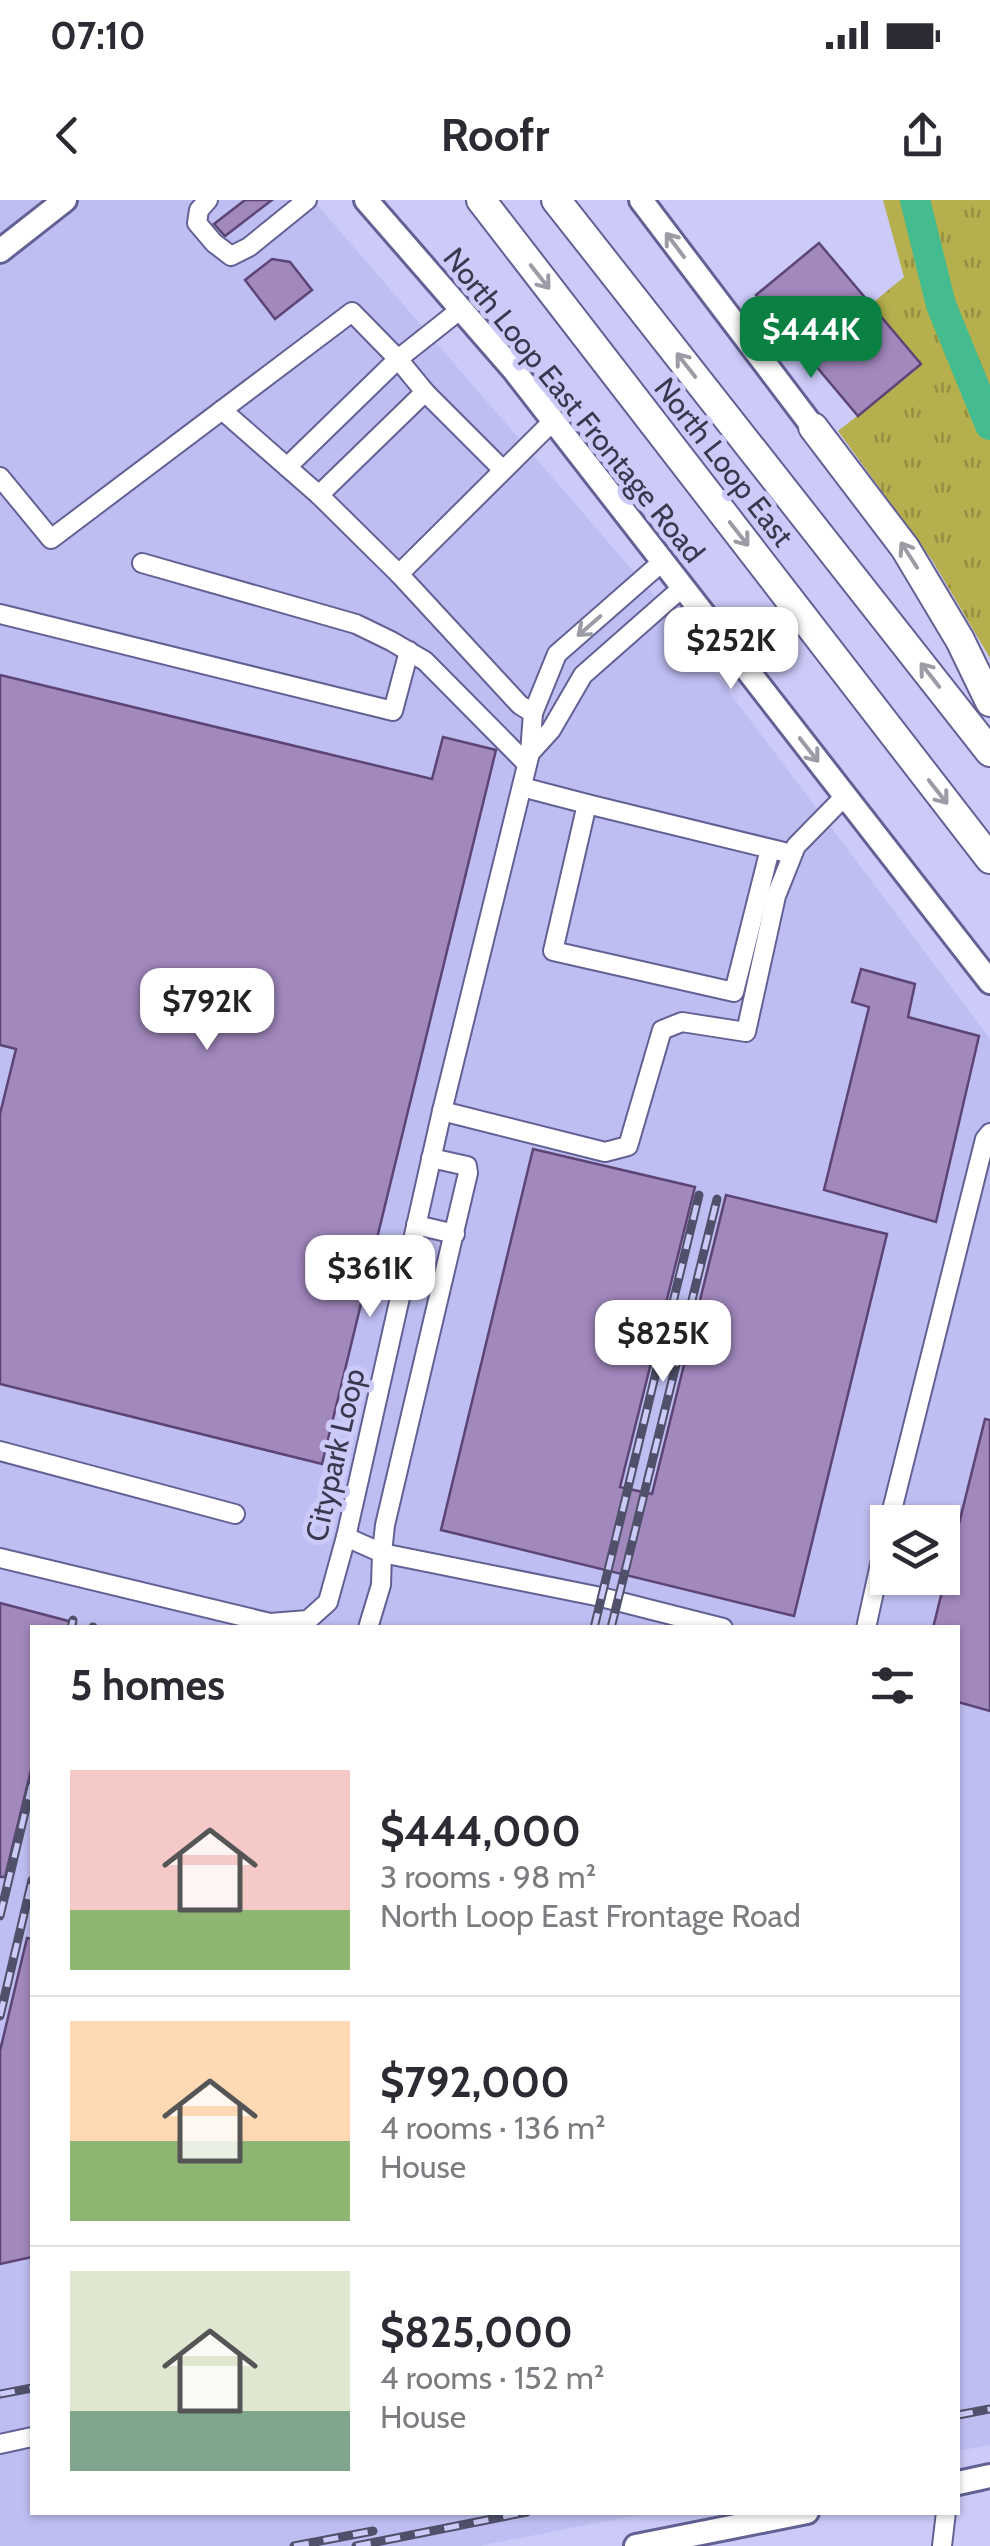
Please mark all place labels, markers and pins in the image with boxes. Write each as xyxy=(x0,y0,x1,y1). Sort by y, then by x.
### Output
pin: $444K xyxy=(741,296,881,381)
pin: $252K xyxy=(661,607,801,692)
pin: $792K xyxy=(137,968,277,1053)
pin: $361K xyxy=(300,1235,440,1320)
pin: $825K xyxy=(593,1300,733,1385)

